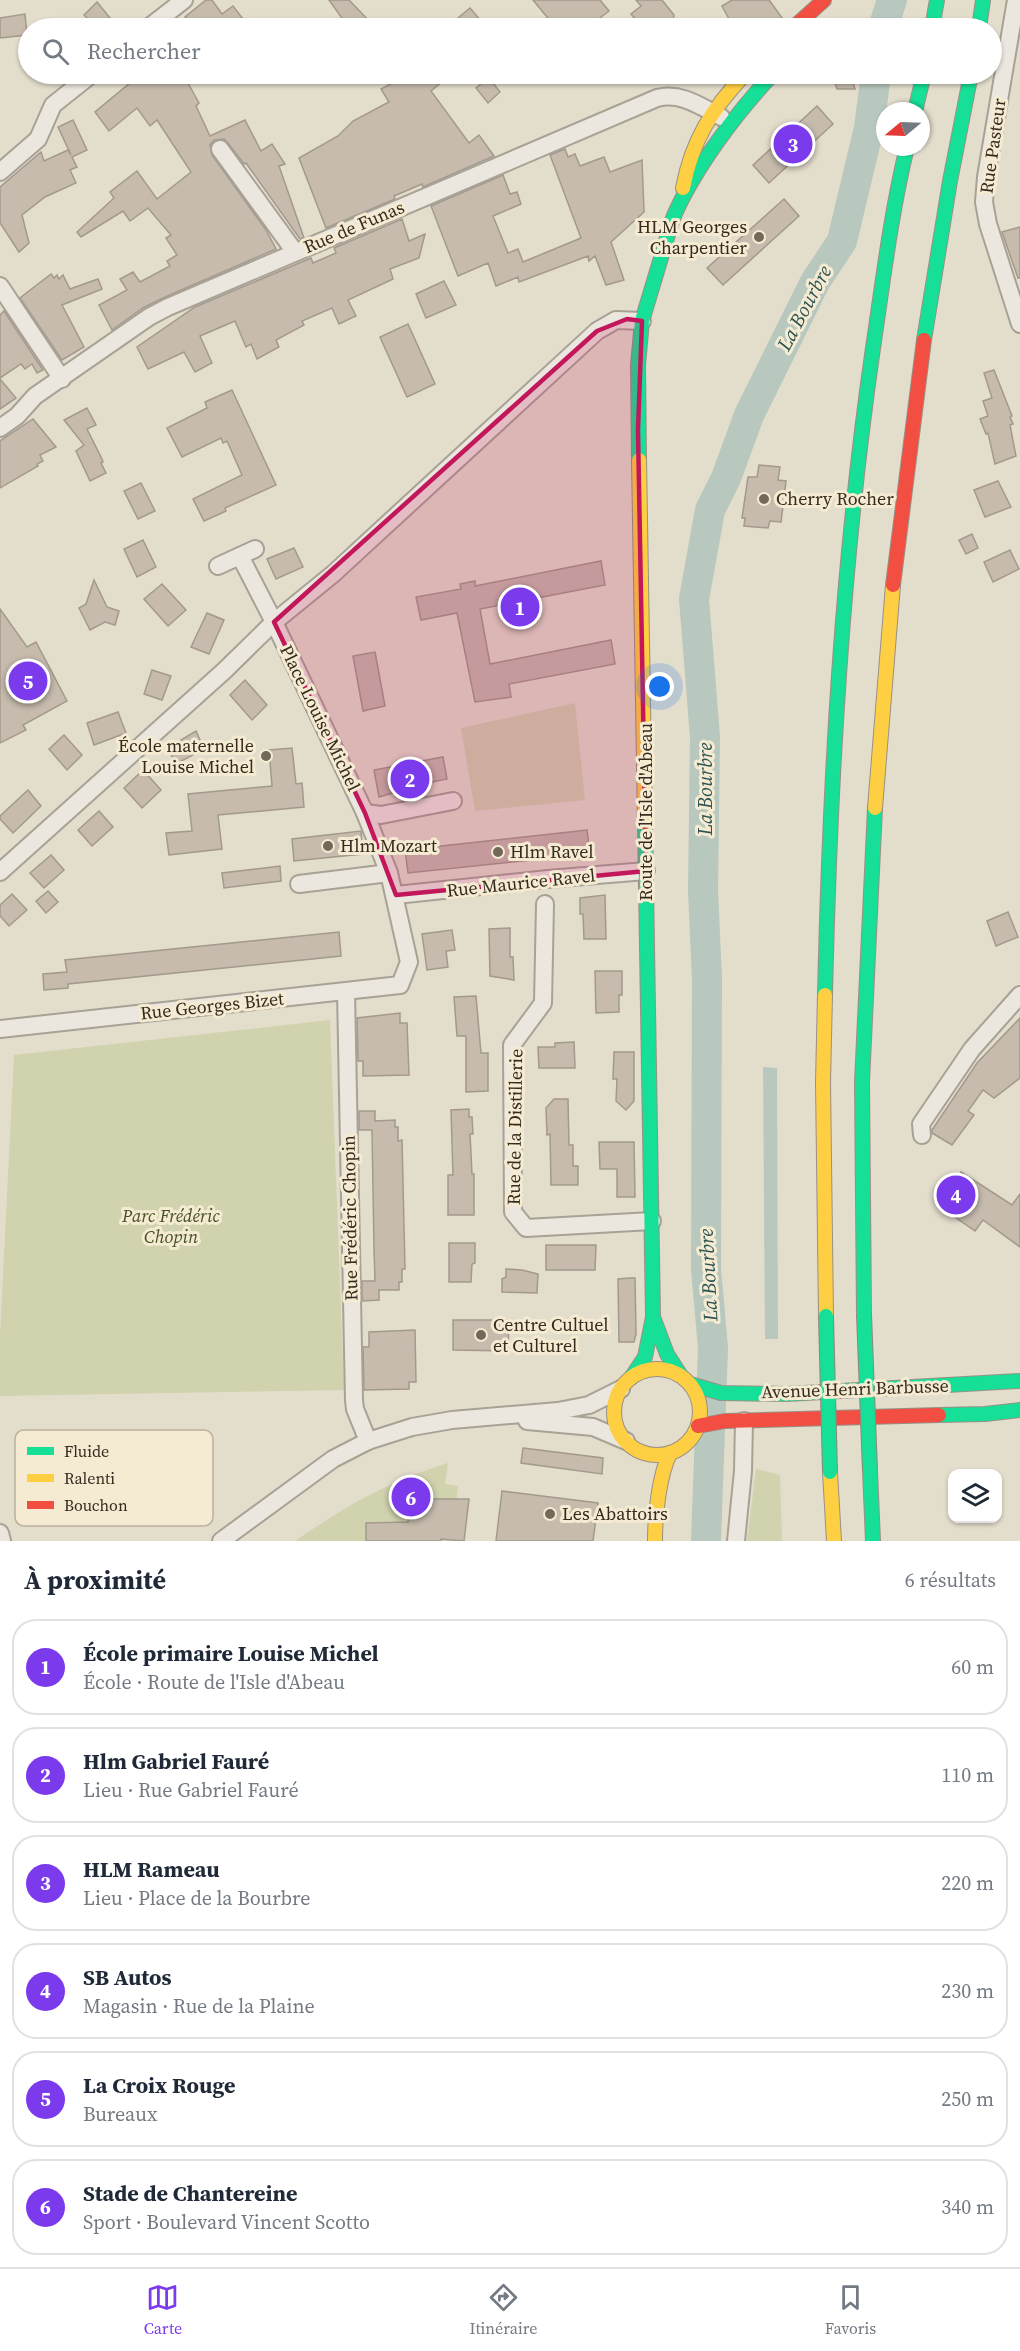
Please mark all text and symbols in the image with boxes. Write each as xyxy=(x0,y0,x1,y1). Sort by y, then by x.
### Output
search box xyxy=(18,18,1002,84)
icon: search xyxy=(39,35,72,68)
text: Rechercher xyxy=(87,36,201,66)
street label: Rue Pasteur xyxy=(973,96,1012,195)
north arrow xyxy=(876,102,930,156)
pin: 3 xyxy=(774,122,812,166)
street label: Rue de Funas xyxy=(300,194,408,259)
place label: HLM Georges Charpentier xyxy=(637,214,747,260)
marker: HLM Georges Charpentier xyxy=(752,230,766,244)
water label: La Bourbre xyxy=(769,260,838,356)
place label: Cherry Rocher xyxy=(776,486,894,511)
marker: Cherry Rocher xyxy=(757,492,771,506)
pin: 1 xyxy=(500,584,540,630)
street label: Place Louise Michel xyxy=(274,640,367,795)
pin: 5 xyxy=(9,658,48,704)
your location xyxy=(645,672,674,701)
street label: Route de l'Isle d'Abeau xyxy=(633,723,658,901)
place label: École maternelle Louise Michel xyxy=(118,733,254,779)
water label: La Bourbre xyxy=(691,743,719,836)
marker: École maternelle Louise Michel xyxy=(259,749,273,763)
pin: 2 xyxy=(390,756,430,802)
place label: Hlm Mozart xyxy=(340,833,437,858)
marker: Hlm Mozart xyxy=(321,839,335,853)
place label: Hlm Ravel xyxy=(510,839,594,864)
marker: Hlm Ravel xyxy=(491,845,505,859)
street label: Rue Maurice Ravel xyxy=(445,862,597,903)
street label: Rue Georges Bizet xyxy=(139,986,285,1025)
street label: Rue de la Distillerie xyxy=(501,1048,528,1205)
street label: Rue Frédéric Chopin xyxy=(336,1135,363,1301)
pin: 4 xyxy=(936,1172,976,1218)
park label: Parc Frédéric Chopin xyxy=(121,1203,221,1249)
water label: La Bourbre xyxy=(692,1228,724,1323)
place label: Centre Cultuel et Culturel xyxy=(493,1312,609,1358)
marker: Centre Cultuel et Culturel xyxy=(474,1328,488,1342)
street label: Avenue Henri Barbusse xyxy=(761,1373,949,1404)
legend xyxy=(15,1430,213,1526)
text: Fluide xyxy=(64,1440,109,1462)
text: Ralenti xyxy=(64,1467,115,1489)
map controls xyxy=(948,1469,1002,1523)
button: layers xyxy=(948,1469,1002,1523)
pin: 6 xyxy=(392,1474,430,1520)
text: Bouchon xyxy=(64,1494,128,1516)
place label: Les Abattoirs xyxy=(562,1501,668,1526)
marker: Les Abattoirs xyxy=(543,1507,557,1521)
text: À proximité xyxy=(24,1562,166,1598)
text: 6 résultats xyxy=(905,1566,996,1594)
text: École primaire Louise Michel xyxy=(83,1638,379,1668)
text: 1 xyxy=(40,1653,51,1681)
text: 60 m xyxy=(951,1653,994,1681)
text: École · Route de l'Isle d'Abeau xyxy=(83,1668,345,1696)
text: Hlm Gabriel Fauré xyxy=(83,1746,269,1776)
text: 2 xyxy=(40,1761,51,1789)
text: 110 m xyxy=(941,1761,994,1789)
text: Lieu · Rue Gabriel Fauré xyxy=(83,1776,299,1804)
text: HLM Rameau xyxy=(83,1854,220,1884)
text: 3 xyxy=(40,1869,51,1897)
text: 220 m xyxy=(941,1869,994,1897)
text: Lieu · Place de la Bourbre xyxy=(83,1884,310,1912)
text: SB Autos xyxy=(83,1962,172,1992)
text: 4 xyxy=(40,1977,51,2005)
text: 230 m xyxy=(941,1977,994,2005)
text: Magasin · Rue de la Plaine xyxy=(83,1992,315,2020)
text: La Croix Rouge xyxy=(83,2070,235,2100)
text: 5 xyxy=(40,2085,51,2113)
text: 250 m xyxy=(941,2085,994,2113)
text: Bureaux xyxy=(83,2100,157,2128)
text: Stade de Chantereine xyxy=(83,2178,297,2208)
text: 6 xyxy=(40,2193,51,2221)
text: 340 m xyxy=(941,2193,994,2221)
text: Sport · Boulevard Vincent Scotto xyxy=(83,2208,370,2236)
tab: Carte xyxy=(144,2281,182,2339)
tab: Itinéraire xyxy=(470,2281,537,2339)
tab: Favoris xyxy=(825,2281,876,2339)

